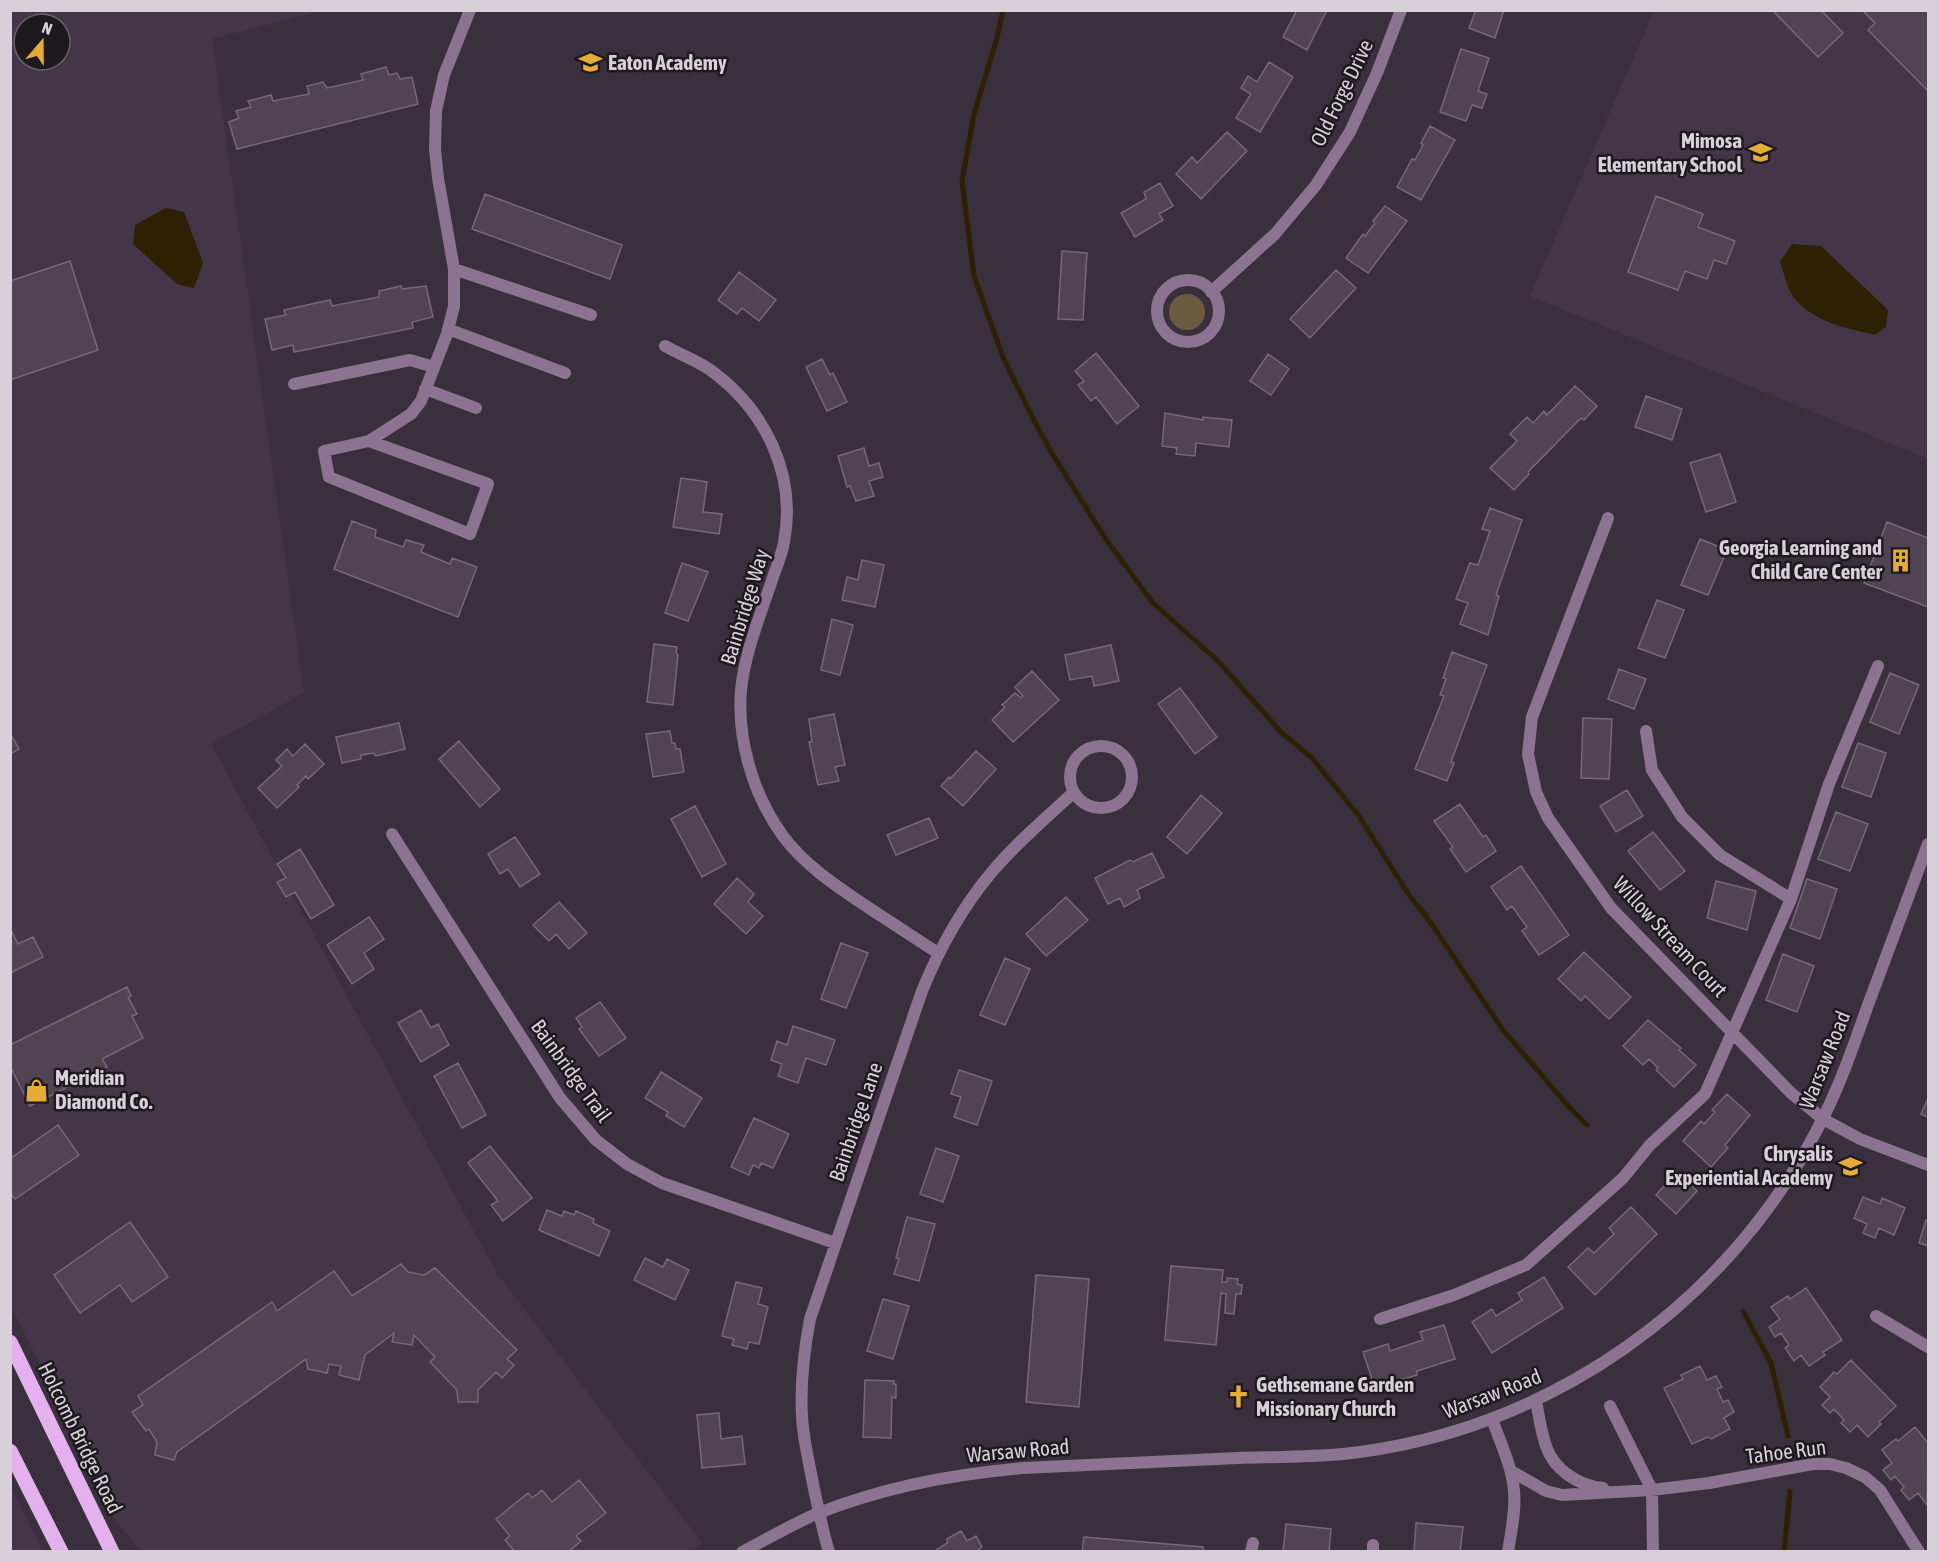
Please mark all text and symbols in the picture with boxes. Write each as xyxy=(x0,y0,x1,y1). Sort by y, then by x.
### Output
north arrow xyxy=(12,12,72,72)
text: N xyxy=(40,18,55,38)
street label: Old Forge Drive xyxy=(1305,35,1377,150)
school or university icon: Eaton Academy xyxy=(577,50,603,76)
place label: Eaton Academy xyxy=(608,50,727,74)
place label: Mimosa Elementary School xyxy=(1598,128,1742,176)
school or university icon: Mimosa Elementary School xyxy=(1747,140,1773,166)
place label: Georgia Learning and Child Care Center xyxy=(1719,535,1883,583)
street label: Bainbridge Way xyxy=(715,546,773,667)
building icon: Georgia Learning and Child Care Center xyxy=(1887,547,1913,573)
street label: Willow Stream Court xyxy=(1609,871,1733,1002)
street label: Warsaw Road xyxy=(1794,1007,1855,1112)
street label: Bainbridge Trail xyxy=(527,1015,617,1127)
street label: Bainbridge Lane xyxy=(823,1059,887,1184)
place label: Meridian Diamond Co. xyxy=(55,1065,153,1113)
shop icon: Meridian Diamond Co. xyxy=(24,1077,50,1103)
place label: Chrysalis Experiential Academy xyxy=(1665,1141,1834,1189)
school or university icon: Chrysalis Experiential Academy xyxy=(1838,1153,1864,1179)
street label: Holcomb Bridge Road xyxy=(34,1358,128,1517)
street label: Warsaw Road xyxy=(1439,1363,1544,1423)
place label: Gethsemane Garden Missionary Church xyxy=(1256,1372,1414,1420)
church icon: Gethsemane Garden Missionary Church xyxy=(1225,1384,1251,1410)
street label: Warsaw Road xyxy=(965,1434,1070,1466)
street label: Tahoe Run xyxy=(1744,1434,1827,1468)

